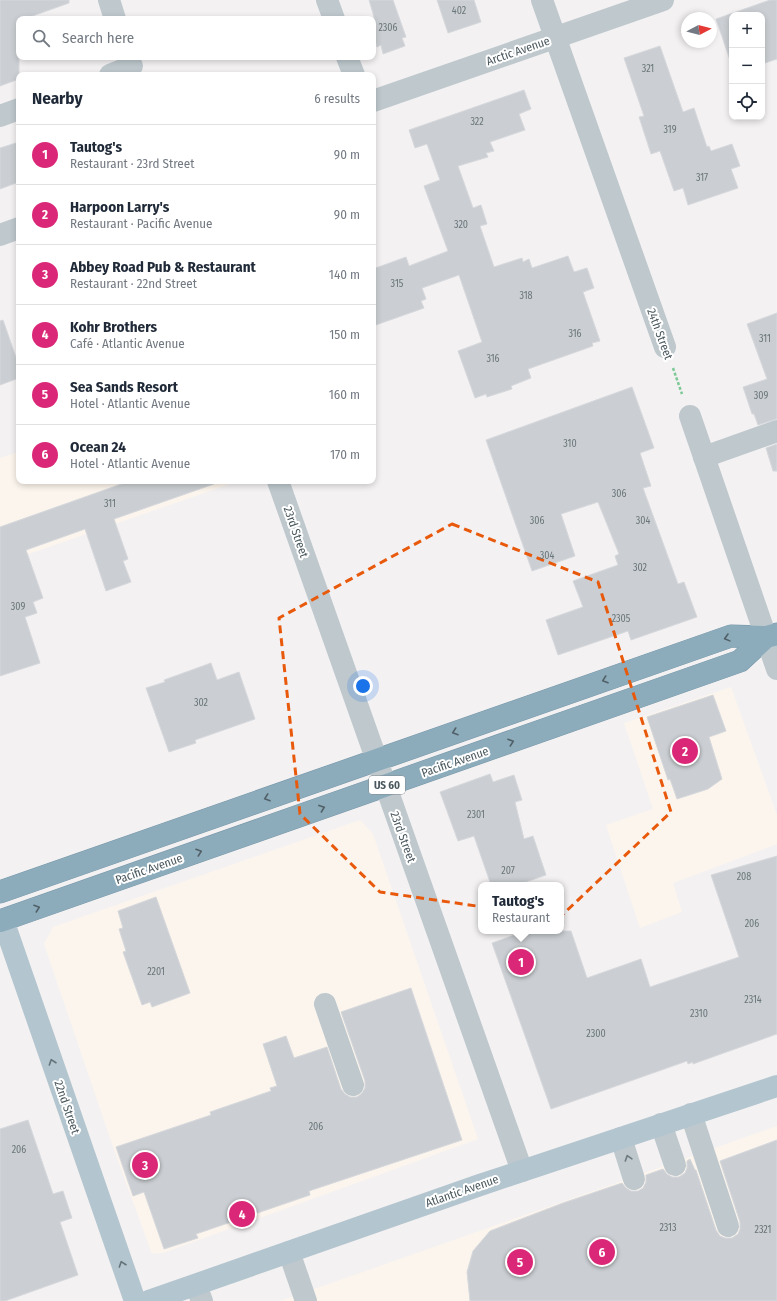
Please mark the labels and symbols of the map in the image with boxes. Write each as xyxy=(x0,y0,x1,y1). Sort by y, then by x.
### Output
house number: 402 xyxy=(452,5,467,17)
north arrow xyxy=(681,12,717,48)
house number: 2306 xyxy=(378,22,398,34)
street label: Arctic Avenue xyxy=(484,34,552,68)
house number: 321 xyxy=(642,63,654,75)
house number: 322 xyxy=(470,116,484,128)
house number: 319 xyxy=(663,124,677,136)
house number: 317 xyxy=(696,172,708,184)
house number: 320 xyxy=(454,219,468,231)
house number: 315 xyxy=(391,278,404,290)
house number: 318 xyxy=(519,290,533,302)
street label: 24th Street xyxy=(644,306,676,362)
house number: 316 xyxy=(568,328,582,340)
house number: 311 xyxy=(759,333,771,345)
house number: 316 xyxy=(486,353,500,365)
house number: 309 xyxy=(754,390,768,402)
house number: 310 xyxy=(563,438,577,450)
house number: 306 xyxy=(612,488,626,500)
house number: 311 xyxy=(104,498,116,510)
street label: 23rd Street xyxy=(281,505,311,560)
house number: 306 xyxy=(530,515,544,527)
house number: 304 xyxy=(636,515,650,527)
house number: 304 xyxy=(540,550,554,562)
house number: 302 xyxy=(633,562,648,574)
house number: 309 xyxy=(11,601,25,613)
house number: 2305 xyxy=(612,613,631,625)
one-way arrow xyxy=(724,634,731,642)
your location xyxy=(353,676,373,696)
one-way arrow xyxy=(601,676,608,684)
house number: 302 xyxy=(194,697,209,709)
one-way arrow xyxy=(452,728,459,736)
pin: 2 xyxy=(672,736,698,766)
one-way arrow xyxy=(507,739,514,747)
street label: Pacific Avenue xyxy=(420,744,490,780)
road number: US 60 xyxy=(369,776,405,794)
one-way arrow xyxy=(263,794,270,802)
one-way arrow xyxy=(318,805,325,813)
house number: 2301 xyxy=(467,809,485,821)
street label: 23rd Street xyxy=(387,810,419,865)
one-way arrow xyxy=(196,848,203,857)
street label: Pacific Avenue xyxy=(114,851,184,887)
house number: 207 xyxy=(501,865,515,877)
house number: 208 xyxy=(737,871,751,883)
one-way arrow xyxy=(33,904,40,913)
house number: 206 xyxy=(745,918,759,930)
pin: 1 xyxy=(508,947,534,977)
house number: 2201 xyxy=(147,966,165,978)
house number: 2314 xyxy=(744,994,762,1006)
house number: 2310 xyxy=(690,1008,708,1020)
house number: 2300 xyxy=(586,1028,606,1040)
one-way arrow xyxy=(48,1059,57,1066)
street label: 22nd Street xyxy=(51,1078,83,1136)
house number: 206 xyxy=(309,1121,323,1133)
house number: 206 xyxy=(12,1144,26,1156)
pin: 3 xyxy=(132,1150,158,1180)
one-way arrow xyxy=(624,1155,633,1162)
street label: Atlantic Avenue xyxy=(424,1172,500,1210)
pin: 4 xyxy=(229,1199,255,1229)
house number: 2313 xyxy=(659,1222,677,1234)
house number: 2321 xyxy=(755,1224,771,1236)
pin: 6 xyxy=(589,1237,615,1267)
pin: 5 xyxy=(507,1247,533,1277)
one-way arrow xyxy=(118,1261,127,1268)

